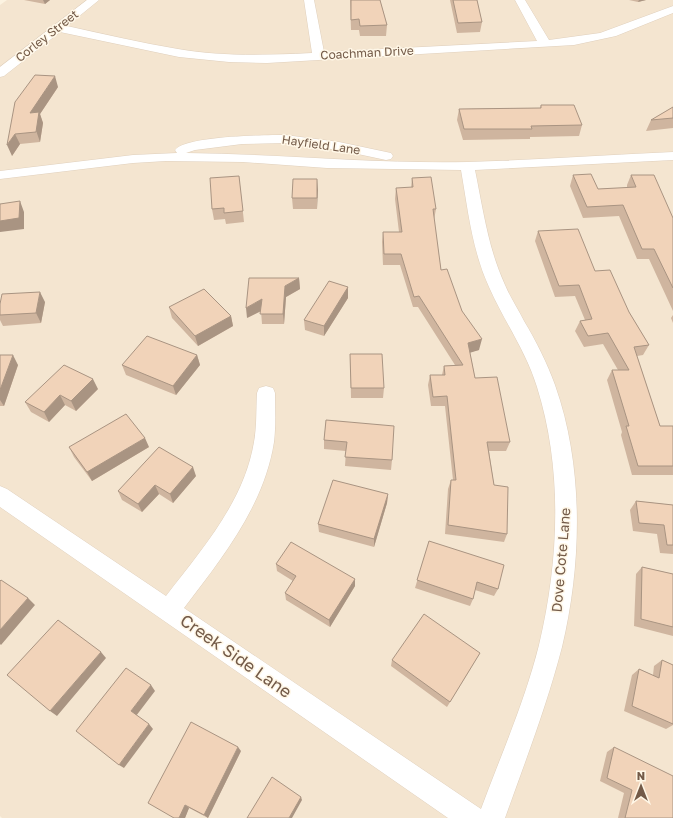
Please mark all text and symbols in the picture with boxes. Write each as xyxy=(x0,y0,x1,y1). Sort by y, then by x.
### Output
street label: Corley Street xyxy=(12,6,81,65)
street label: Coachman Drive xyxy=(320,43,414,62)
street label: Hayfield Lane xyxy=(281,132,361,157)
street label: Dove Cote Lane xyxy=(547,507,574,613)
street label: Creek Side Lane xyxy=(176,609,296,702)
north arrow xyxy=(621,766,661,806)
text: N xyxy=(637,769,645,782)

